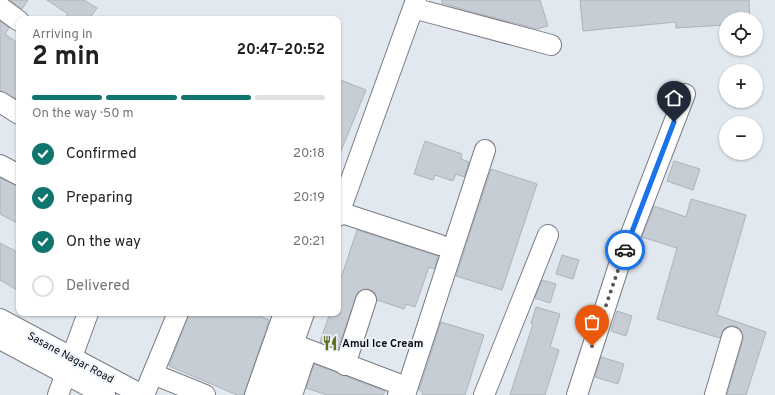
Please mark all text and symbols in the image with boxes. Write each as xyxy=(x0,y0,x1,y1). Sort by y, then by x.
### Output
map controls xyxy=(719,12,763,160)
button: locate xyxy=(719,12,763,56)
text: Arriving in xyxy=(32,27,93,43)
text: 2 min xyxy=(32,41,100,74)
text: 20:47–20:52 xyxy=(237,41,325,60)
button: + xyxy=(719,64,763,108)
pin xyxy=(657,81,691,122)
icon: home xyxy=(663,87,685,109)
text: On the way · 50 m xyxy=(32,106,134,122)
button: − xyxy=(719,116,763,160)
icon: check xyxy=(32,143,54,165)
text: Confirmed xyxy=(66,145,137,164)
text: 20:18 xyxy=(293,146,325,162)
icon: check xyxy=(32,187,54,209)
text: Preparing xyxy=(66,189,133,208)
text: 20:19 xyxy=(293,190,325,206)
courier xyxy=(605,230,645,270)
icon: check xyxy=(32,231,54,253)
text: On the way xyxy=(66,233,141,252)
text: 20:21 xyxy=(293,234,325,250)
icon: car xyxy=(614,239,636,261)
text: Delivered xyxy=(66,277,130,296)
pin xyxy=(575,305,609,346)
icon: bag xyxy=(581,311,603,333)
street label: Sasane Nagar Road xyxy=(25,329,116,387)
restaurant icon: Amul Ice Cream xyxy=(321,334,339,352)
place label: Amul Ice Cream xyxy=(342,337,423,351)

